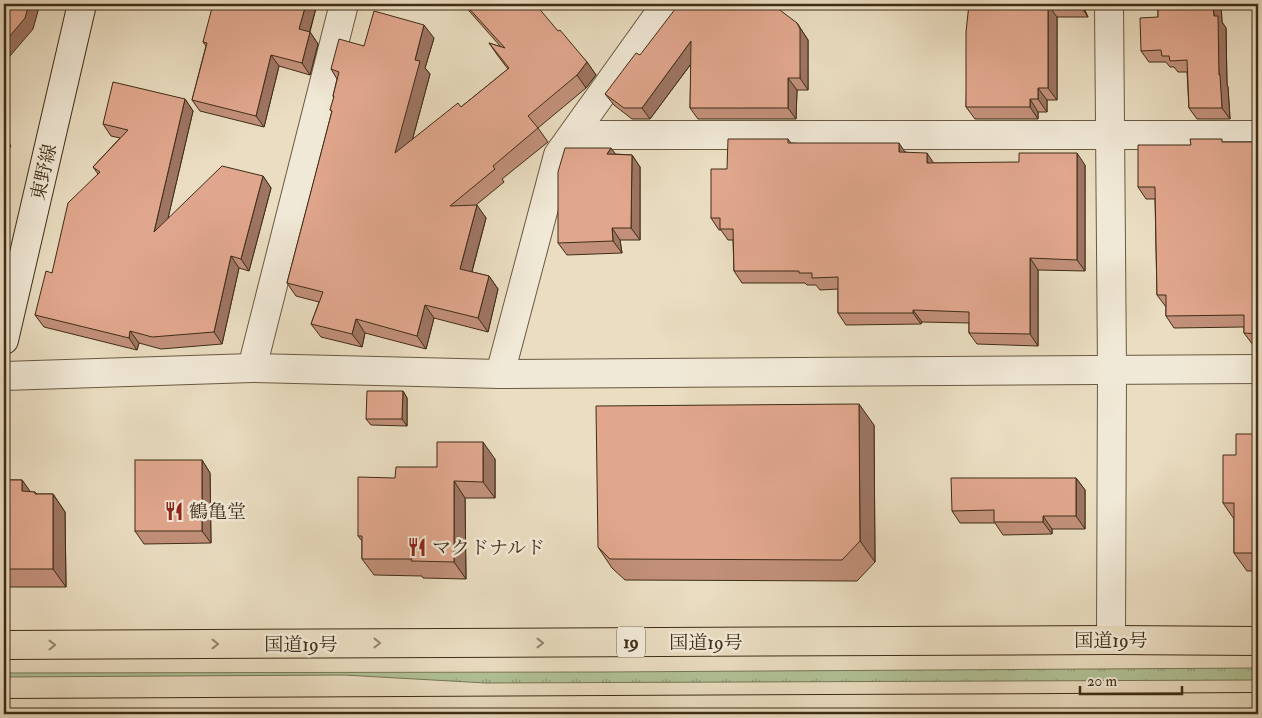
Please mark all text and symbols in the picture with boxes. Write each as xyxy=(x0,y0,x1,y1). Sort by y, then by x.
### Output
street label: 東野線 xyxy=(26,142,62,203)
restaurant icon: 鶴亀堂 xyxy=(163,500,185,522)
place label: 鶴亀堂 xyxy=(189,500,246,524)
restaurant icon: マクドナルド xyxy=(406,536,428,558)
place label: マクドナルド xyxy=(432,536,545,560)
road number: 19 xyxy=(617,626,645,658)
street label: 国道19号 xyxy=(1074,629,1148,653)
street label: 国道19号 xyxy=(669,631,743,655)
street label: 国道19号 xyxy=(264,633,338,657)
one-way arrow xyxy=(374,638,382,649)
one-way arrow xyxy=(536,638,544,648)
one-way arrow xyxy=(212,639,219,649)
one-way arrow xyxy=(49,640,57,650)
scale bar xyxy=(1080,663,1182,695)
text: 20 m xyxy=(1087,672,1117,691)

